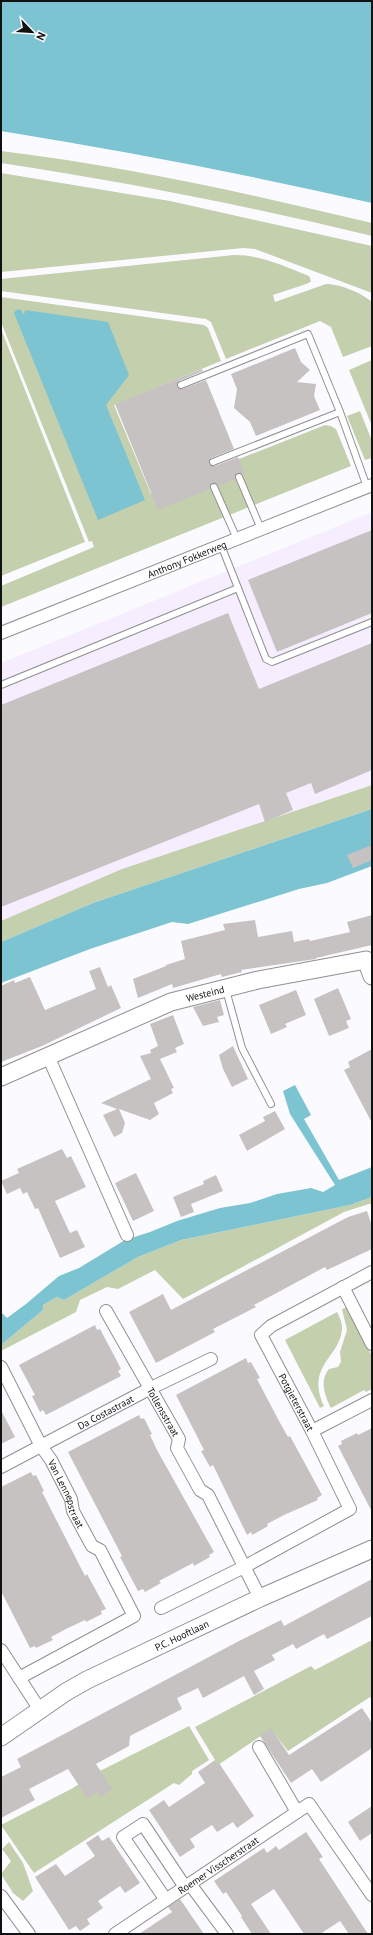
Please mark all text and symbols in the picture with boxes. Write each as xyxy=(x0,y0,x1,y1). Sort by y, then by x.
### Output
north arrow xyxy=(12,12,52,52)
text: N xyxy=(33,30,49,42)
street label: Anthony Fokkerweg xyxy=(145,538,228,581)
street label: Westeind xyxy=(185,983,226,1005)
street label: Potgieterstraat xyxy=(276,1371,317,1434)
street label: Tollensstraat xyxy=(144,1385,183,1439)
street label: Da Costastraat xyxy=(75,1392,137,1433)
street label: Van Lennepstraat xyxy=(44,1457,87,1531)
street label: P.C. Hooftlaan xyxy=(153,1617,211,1654)
street label: Roemer Visscherstraat xyxy=(175,1833,262,1897)

